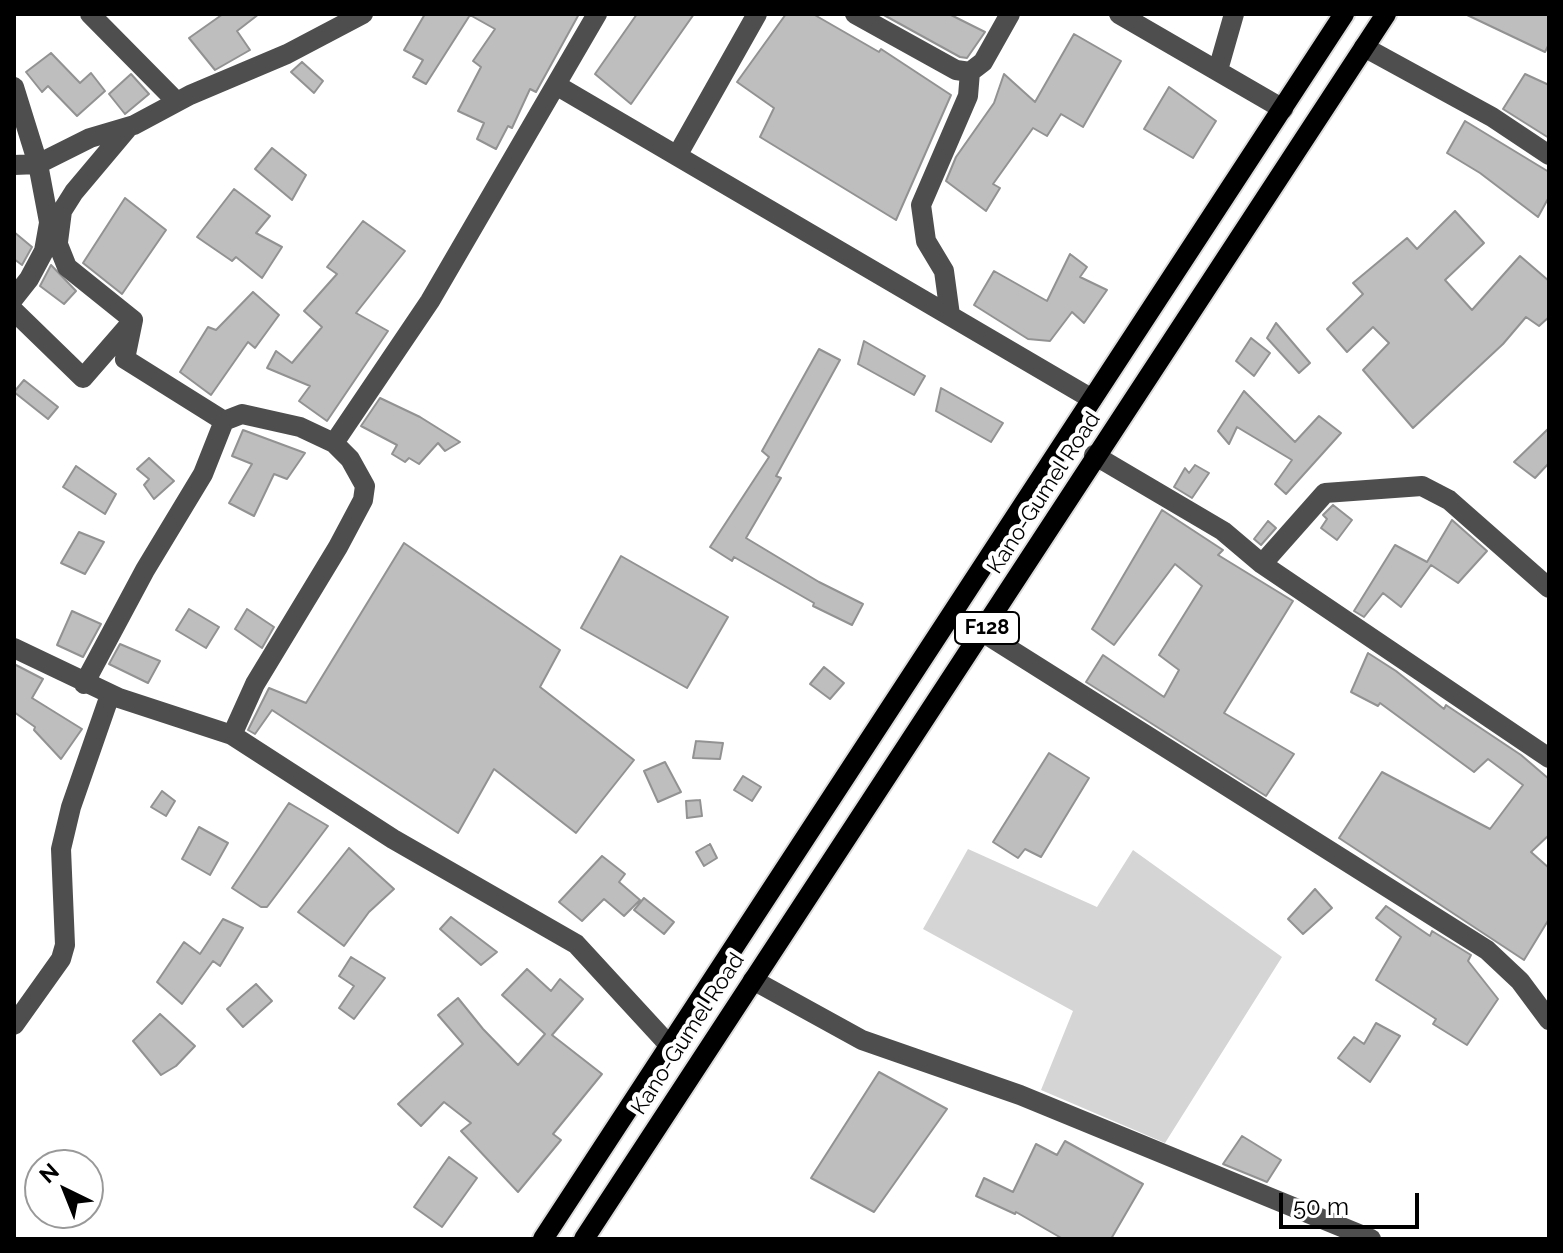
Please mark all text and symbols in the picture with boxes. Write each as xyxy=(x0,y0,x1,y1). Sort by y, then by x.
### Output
street label: Kano-Gumel Road xyxy=(982,407,1106,579)
road number: F128 xyxy=(955,612,1019,644)
street label: Kano-Gumel Road xyxy=(626,948,750,1120)
north arrow xyxy=(24,1149,104,1229)
text: N xyxy=(34,1158,64,1188)
scale bar xyxy=(1283,1177,1423,1227)
text: 50 m xyxy=(1293,1192,1349,1221)

